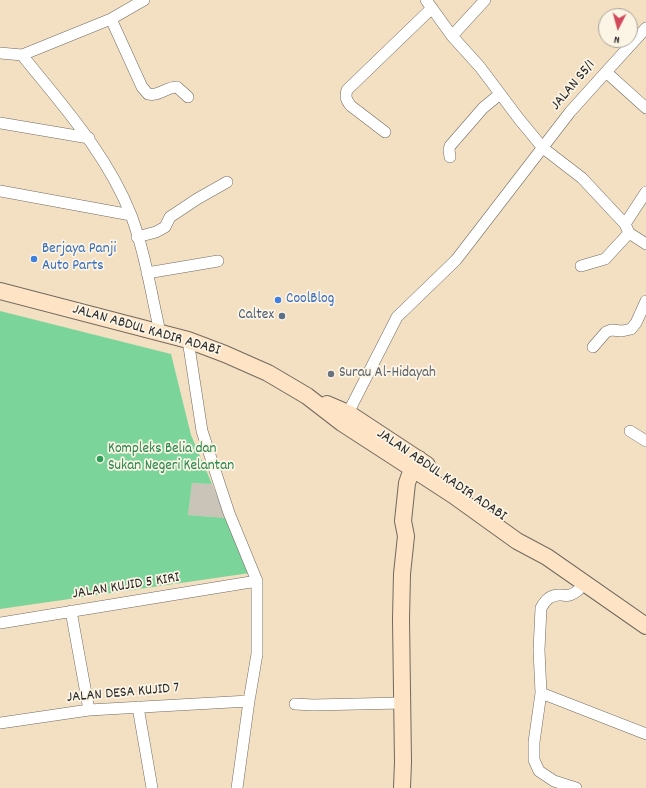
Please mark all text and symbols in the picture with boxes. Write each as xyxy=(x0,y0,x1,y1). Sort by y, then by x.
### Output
north arrow xyxy=(598,8,638,48)
text: N xyxy=(613,31,620,47)
street label: JALAN S5/1 xyxy=(548,57,600,115)
place label: Berjaya Panji Auto Parts xyxy=(42,241,116,276)
marker: Berjaya Panji Auto Parts xyxy=(29,254,39,264)
place label: CoolBlog xyxy=(286,291,334,309)
marker: CoolBlog xyxy=(273,295,283,305)
street label: JALAN ABDUL KADIR ADABI xyxy=(70,301,222,361)
place label: Caltex xyxy=(238,307,274,325)
marker: Caltex xyxy=(277,311,287,321)
place label: Surau Al-Hidayah xyxy=(339,365,436,383)
marker: Surau Al-Hidayah xyxy=(326,369,336,379)
street label: JALAN ABDUL KADIR ADABI xyxy=(373,426,509,526)
place label: Kompleks Belia dan Sukan Negeri Kelantan xyxy=(108,441,234,476)
marker: Kompleks Belia dan Sukan Negeri Kelantan xyxy=(95,454,105,464)
street label: JALAN KUJID 5 KIRI xyxy=(71,570,181,604)
street label: JALAN DESA KUJID 7 xyxy=(66,680,180,708)

